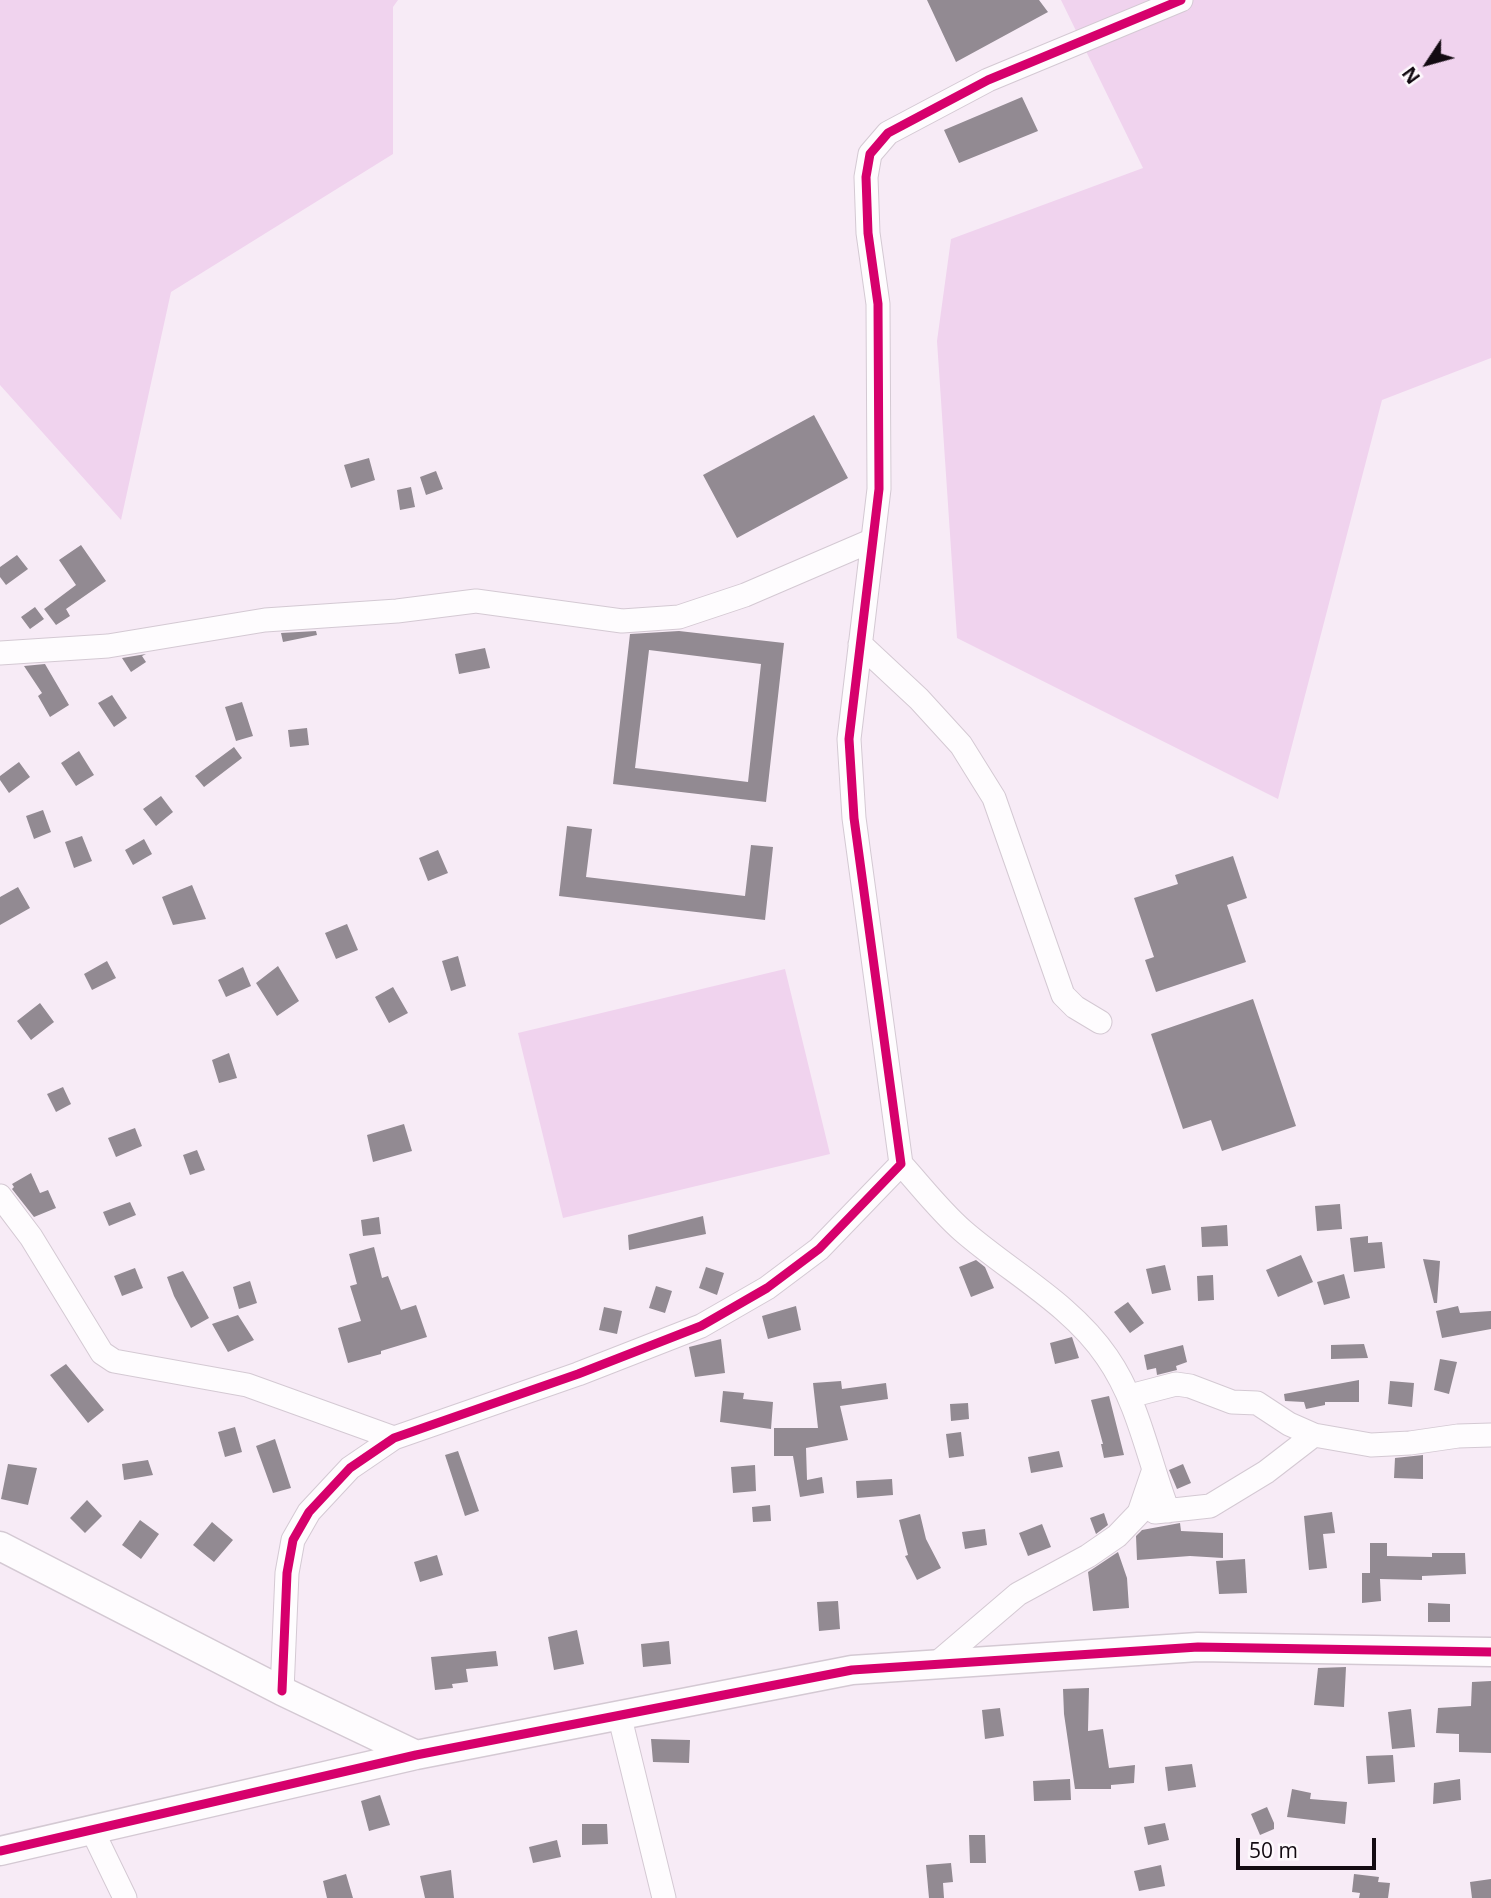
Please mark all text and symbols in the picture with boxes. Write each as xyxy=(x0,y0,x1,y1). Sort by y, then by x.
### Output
north arrow xyxy=(1393,28,1463,98)
text: N xyxy=(1396,61,1426,89)
scale bar xyxy=(1239,1825,1379,1869)
text: 50 m xyxy=(1249,1836,1298,1864)

